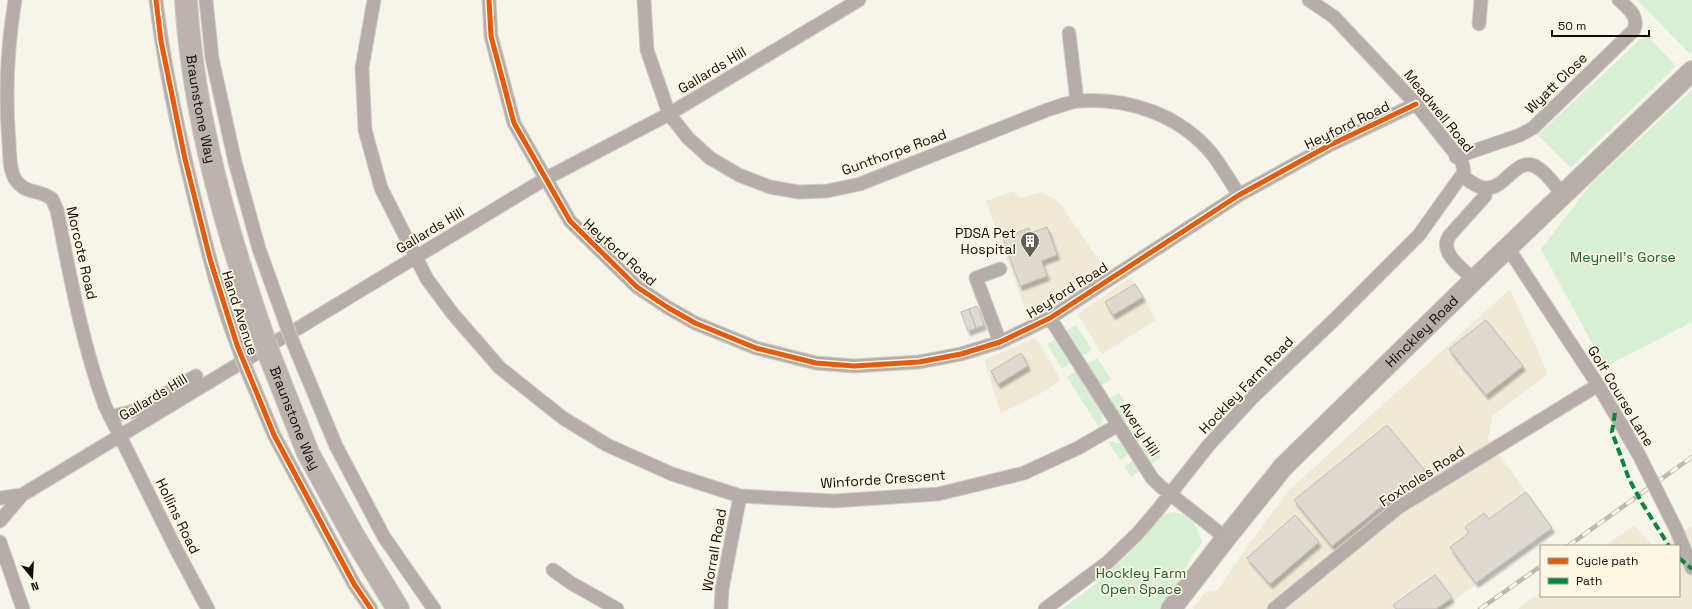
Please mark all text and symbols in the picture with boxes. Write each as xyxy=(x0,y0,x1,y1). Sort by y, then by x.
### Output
scale bar xyxy=(1552,12,1649,38)
text: 50 m xyxy=(1558,18,1586,34)
street label: Gallards Hill xyxy=(674,43,750,97)
street label: Wyatt Close xyxy=(1521,49,1591,117)
street label: Braunstone Way xyxy=(182,53,220,165)
street label: Meadwell Road xyxy=(1400,66,1478,156)
street label: Heyford Road xyxy=(1301,97,1393,153)
street label: Gunthorpe Road xyxy=(839,125,949,179)
street label: Gallards Hill xyxy=(392,203,468,257)
street label: Morcote Road xyxy=(63,205,101,301)
street label: Heyford Road xyxy=(580,214,660,290)
place label: PDSA Pet Hospital xyxy=(955,224,1016,258)
building icon: PDSA Pet Hospital xyxy=(1019,230,1041,258)
park label: Meynell's Gorse xyxy=(1570,248,1676,266)
street label: Heyford Road xyxy=(1023,258,1111,322)
street label: Hand Avenue xyxy=(218,269,262,357)
street label: Hinckley Road xyxy=(1381,291,1462,371)
street label: Hockley Farm Road xyxy=(1195,333,1297,437)
street label: Golf Course Lane xyxy=(1584,342,1658,450)
street label: Braunstone Way xyxy=(266,364,324,473)
street label: Gallards Hill xyxy=(115,370,191,424)
street label: Avery Hill xyxy=(1116,398,1164,460)
street label: Foxholes Road xyxy=(1376,442,1468,510)
street label: Winforde Crescent xyxy=(820,466,946,492)
street label: Hollins Road xyxy=(152,475,204,557)
street label: Worrall Road xyxy=(698,507,730,593)
legend xyxy=(1540,545,1680,597)
text: Cycle path xyxy=(1576,553,1638,569)
north arrow xyxy=(12,557,52,597)
park label: Hockley Farm Open Space xyxy=(1096,564,1186,598)
text: Path xyxy=(1576,573,1602,589)
text: N xyxy=(29,579,41,594)

